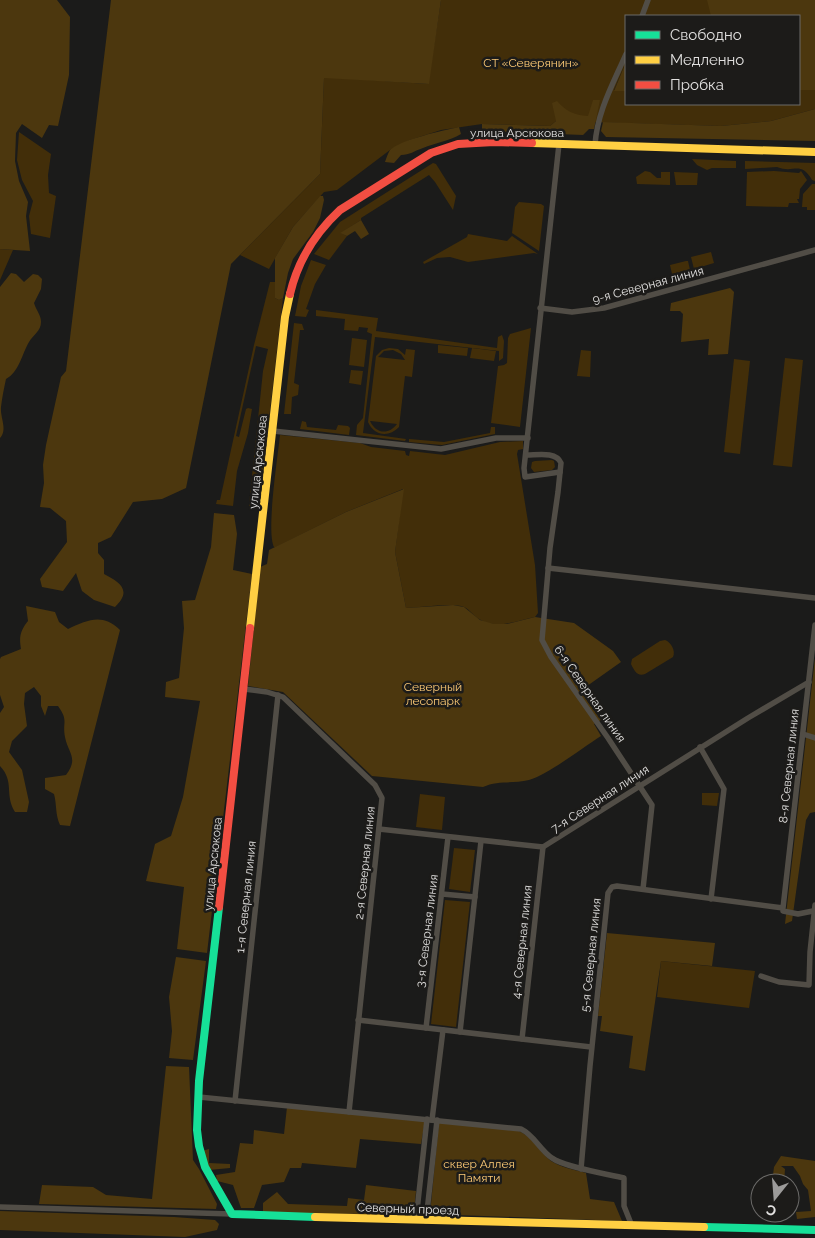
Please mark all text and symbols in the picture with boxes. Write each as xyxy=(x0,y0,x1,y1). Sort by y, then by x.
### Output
legend xyxy=(625,15,800,105)
text: Свободно xyxy=(670,26,742,44)
text: Медленно xyxy=(670,51,744,69)
park label: СТ «Северянин» xyxy=(483,56,579,70)
text: Пробка xyxy=(670,76,724,94)
street label: улица Арсюкова xyxy=(470,126,564,140)
street label: 9-я Северная линия xyxy=(591,263,705,307)
street label: улица Арсюкова xyxy=(246,414,270,510)
street label: 6-я Северная линия xyxy=(551,643,629,745)
park label: Северный лесопарк xyxy=(404,680,462,708)
street label: 8-я Северная линия xyxy=(776,708,802,824)
street label: 7-я Северная линия xyxy=(549,762,651,836)
street label: 2-я Северная линия xyxy=(352,806,378,920)
street label: улица Арсюкова xyxy=(201,816,225,912)
street label: 1-я Северная линия xyxy=(233,840,259,954)
street label: 3-я Северная линия xyxy=(413,874,441,988)
street label: 4-я Северная линия xyxy=(509,885,535,999)
street label: 5-я Северная линия xyxy=(578,898,604,1012)
park label: сквер Аллея Памяти xyxy=(443,1157,515,1185)
north arrow xyxy=(750,1173,800,1223)
street label: Северный проезд xyxy=(357,1200,459,1218)
text: С xyxy=(764,1201,778,1219)

